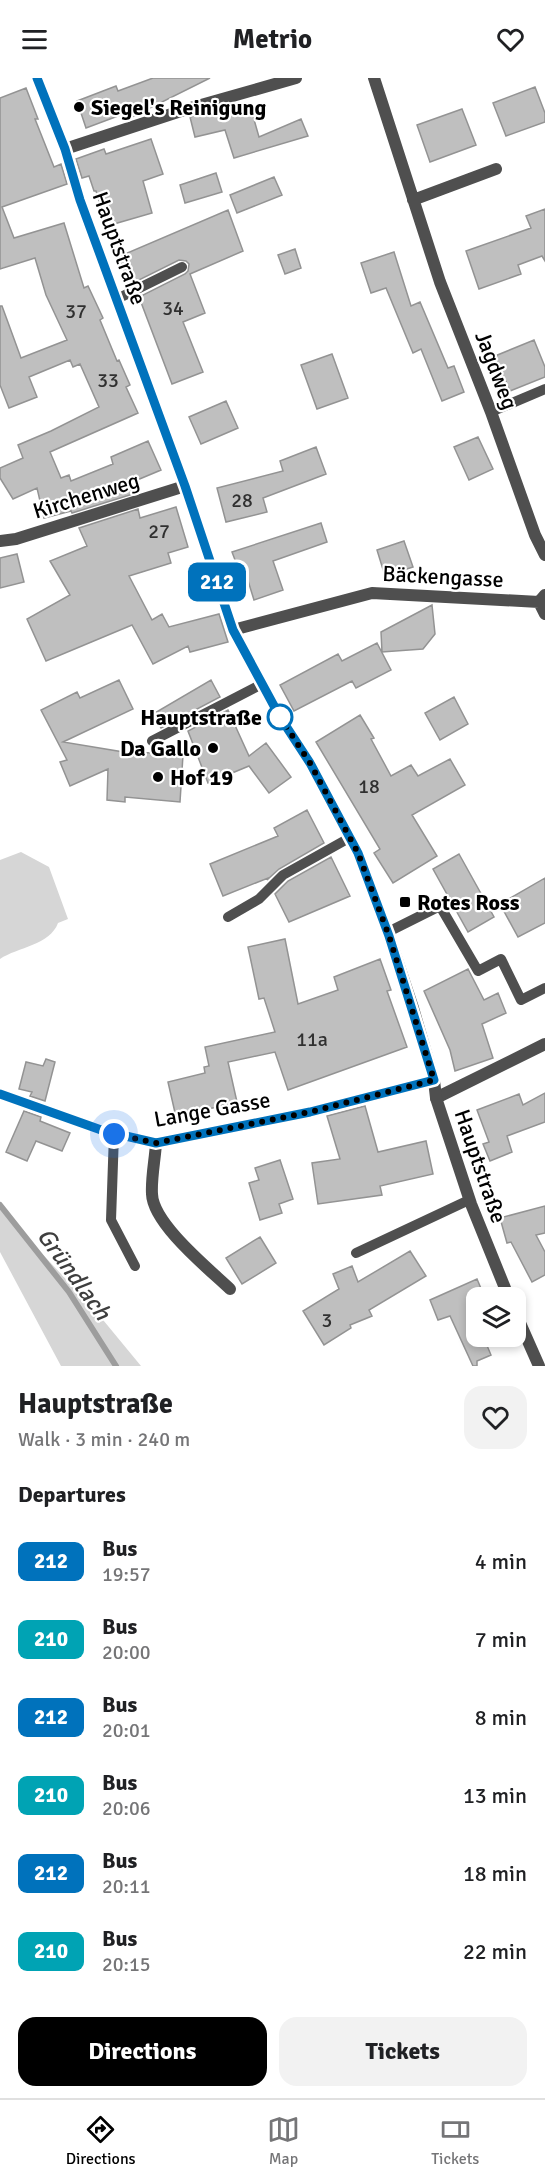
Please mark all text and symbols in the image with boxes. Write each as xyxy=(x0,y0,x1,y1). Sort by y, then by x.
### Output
icon: menu xyxy=(18,23,51,56)
text: Metrio xyxy=(233,23,312,56)
icon: heart xyxy=(494,23,527,56)
place label: Siegel's Reinigung xyxy=(91,94,267,121)
marker: Siegel's Reinigung xyxy=(72,100,86,114)
street label: Hauptstraße xyxy=(87,188,152,309)
house number: 34 xyxy=(162,296,184,321)
house number: 37 xyxy=(65,299,87,324)
street label: Jagdweg xyxy=(469,327,524,413)
house number: 33 xyxy=(97,368,119,393)
street label: Kirchenweg xyxy=(30,466,143,524)
house number: 28 xyxy=(231,488,253,513)
house number: 27 xyxy=(148,519,170,544)
street label: Bäckengasse xyxy=(382,560,504,593)
line badge: 212 xyxy=(182,562,252,602)
text: 212 xyxy=(200,569,234,595)
place label: Hauptstraße xyxy=(140,704,262,731)
marker: Hauptstraße xyxy=(267,704,293,730)
place label: Da Gallo xyxy=(120,735,201,762)
marker: Da Gallo xyxy=(206,741,220,755)
place label: Hof 19 xyxy=(170,764,233,791)
marker: Hof 19 xyxy=(151,770,165,784)
house number: 18 xyxy=(358,774,380,799)
place label: Rotes Ross xyxy=(417,889,520,916)
marker: Rotes Ross xyxy=(398,895,412,909)
house number: 11a xyxy=(296,1027,328,1052)
street label: Lange Gasse xyxy=(152,1086,272,1133)
street label: Hauptstraße xyxy=(448,1106,513,1227)
your location xyxy=(99,1119,129,1149)
water label: Gründlach xyxy=(30,1222,118,1327)
map controls xyxy=(466,1287,526,1347)
button: layers xyxy=(466,1287,526,1347)
house number: 3 xyxy=(322,1308,332,1333)
button: heart xyxy=(464,1386,527,1449)
text: Hauptstraße xyxy=(18,1387,173,1421)
text: Walk · 3 min · 240 m xyxy=(18,1427,190,1452)
text: Departures xyxy=(18,1481,126,1508)
text: Bus xyxy=(102,1535,137,1562)
text: 212 xyxy=(34,1548,68,1574)
text: 4 min xyxy=(475,1548,527,1575)
text: 19:57 xyxy=(102,1562,151,1587)
text: Bus xyxy=(102,1613,137,1640)
text: 210 xyxy=(34,1626,68,1652)
text: 7 min xyxy=(475,1626,527,1653)
text: 20:00 xyxy=(102,1640,151,1665)
text: Bus xyxy=(102,1691,137,1718)
text: 212 xyxy=(34,1704,68,1730)
text: 8 min xyxy=(475,1704,527,1731)
text: 20:01 xyxy=(102,1718,151,1743)
text: Bus xyxy=(102,1769,137,1796)
text: 210 xyxy=(34,1782,68,1808)
text: 13 min xyxy=(463,1782,527,1809)
text: 20:06 xyxy=(102,1796,151,1821)
text: Bus xyxy=(102,1847,137,1874)
text: 212 xyxy=(34,1860,68,1886)
text: 18 min xyxy=(463,1860,527,1887)
text: 20:11 xyxy=(102,1874,151,1899)
text: Bus xyxy=(102,1925,137,1952)
text: 210 xyxy=(34,1938,68,1964)
text: 22 min xyxy=(463,1938,527,1965)
text: 20:15 xyxy=(102,1952,151,1977)
button: Directions xyxy=(18,2017,267,2086)
button: Tickets xyxy=(279,2017,527,2086)
tab: Directions xyxy=(66,2113,136,2169)
tab: Map xyxy=(267,2113,300,2169)
tab: Tickets xyxy=(431,2113,479,2169)

